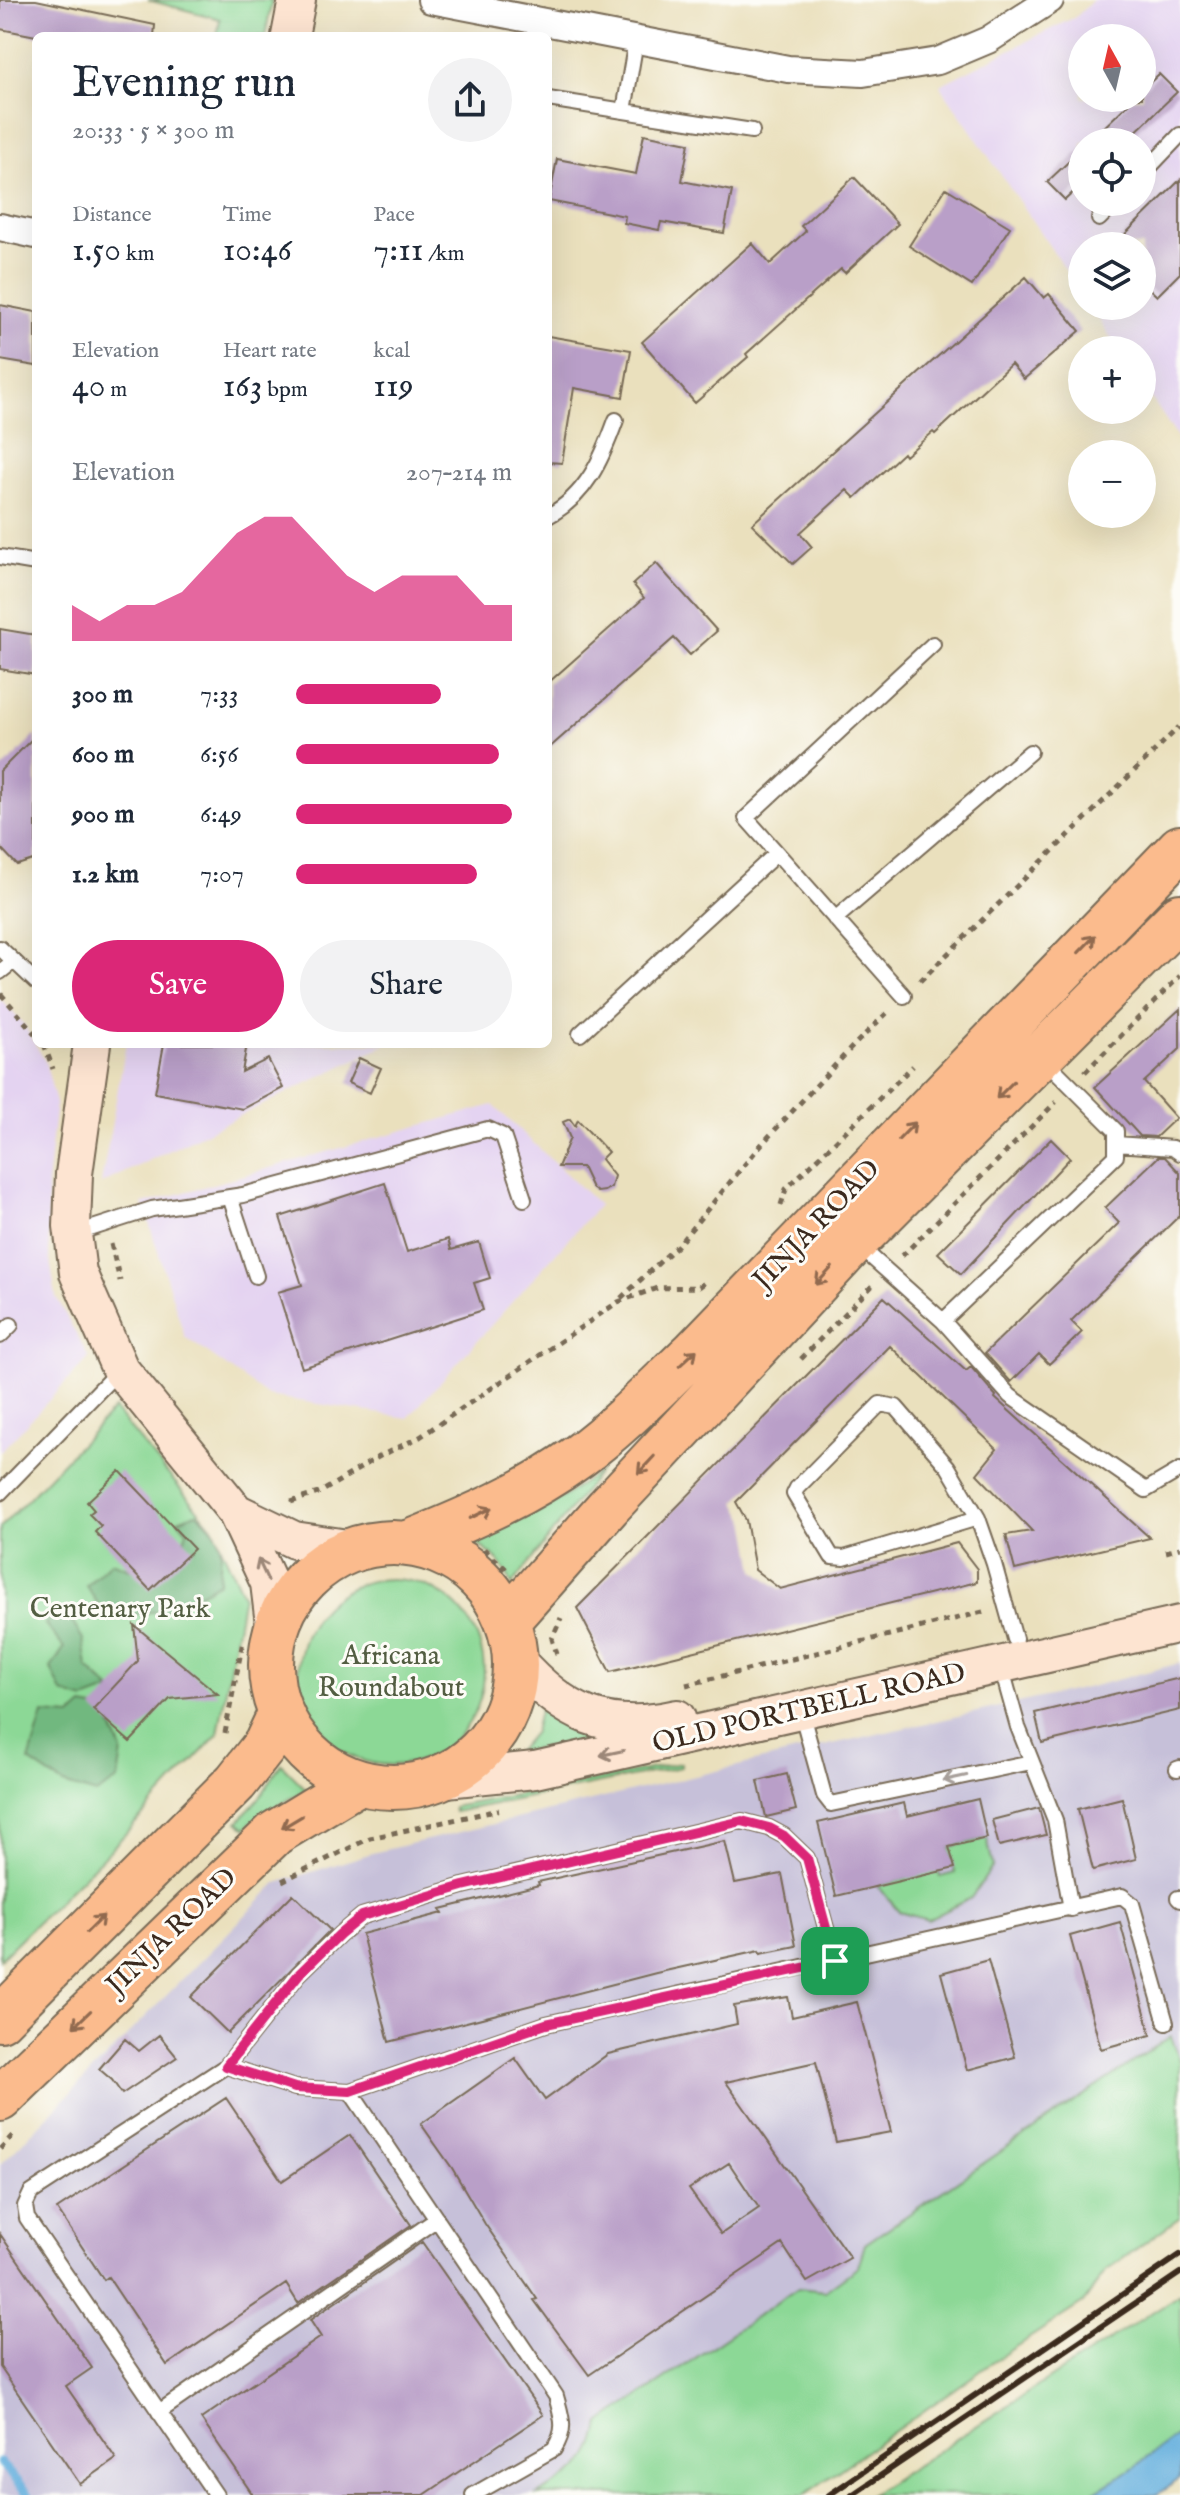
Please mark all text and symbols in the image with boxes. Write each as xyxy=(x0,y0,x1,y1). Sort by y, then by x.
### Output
north arrow xyxy=(1068,24,1156,112)
map controls xyxy=(1068,24,1156,528)
text: Evening run xyxy=(72,56,296,112)
button: share xyxy=(428,58,512,142)
text: 20:33 · 5 × 300 m xyxy=(72,114,235,147)
button: locate xyxy=(1068,128,1156,216)
text: Distance xyxy=(72,201,152,229)
text: Time xyxy=(223,201,272,229)
text: Pace xyxy=(373,201,415,229)
text: 1.50 xyxy=(72,229,121,272)
text: 10:46 xyxy=(223,229,292,272)
text: 7:11 xyxy=(373,229,424,272)
button: layers xyxy=(1068,232,1156,320)
text: km xyxy=(121,240,154,268)
text: /km xyxy=(424,240,465,268)
button: + xyxy=(1068,336,1156,424)
text: Elevation xyxy=(72,337,159,365)
text: Heart rate xyxy=(223,337,317,365)
text: kcal xyxy=(373,337,410,365)
text: 40 xyxy=(72,365,105,408)
text: 163 xyxy=(223,365,262,408)
text: 119 xyxy=(373,365,414,408)
text: m xyxy=(105,376,127,404)
text: bpm xyxy=(262,376,308,404)
button: − xyxy=(1068,440,1156,528)
text: Elevation xyxy=(72,456,175,489)
text: 207–214 m xyxy=(406,456,512,489)
text: 300 m xyxy=(72,678,133,711)
text: 7:33 xyxy=(200,678,238,711)
text: 600 m xyxy=(72,738,134,771)
text: 6:56 xyxy=(200,738,238,771)
text: 900 m xyxy=(72,798,135,831)
text: 6:49 xyxy=(200,798,242,831)
text: 1.2 km xyxy=(72,858,139,891)
text: 7:07 xyxy=(200,858,244,891)
one-way arrow xyxy=(1078,934,1097,954)
button: Save xyxy=(72,940,284,1032)
button: Share xyxy=(300,940,512,1032)
one-way arrow xyxy=(996,1080,1015,1100)
one-way arrow xyxy=(897,1122,916,1141)
street label: JINJA ROAD xyxy=(744,1152,888,1300)
one-way arrow xyxy=(815,1265,833,1285)
one-way arrow xyxy=(677,1350,697,1368)
one-way arrow xyxy=(636,1455,655,1475)
one-way arrow xyxy=(468,1505,492,1520)
one-way arrow xyxy=(255,1558,270,1582)
park label: Centenary Park xyxy=(30,1592,211,1627)
park label: Africana Roundabout xyxy=(318,1639,465,1706)
street label: OLD PORTBELL ROAD xyxy=(649,1656,969,1762)
one-way arrow xyxy=(600,1746,626,1761)
one-way arrow xyxy=(943,1771,968,1786)
one-way arrow xyxy=(281,1815,304,1831)
street label: JINJA ROAD xyxy=(97,1861,245,2005)
one-way arrow xyxy=(85,1915,104,1934)
pin xyxy=(801,1927,869,1995)
icon: arrive xyxy=(813,1939,857,1983)
one-way arrow xyxy=(73,2009,92,2028)

